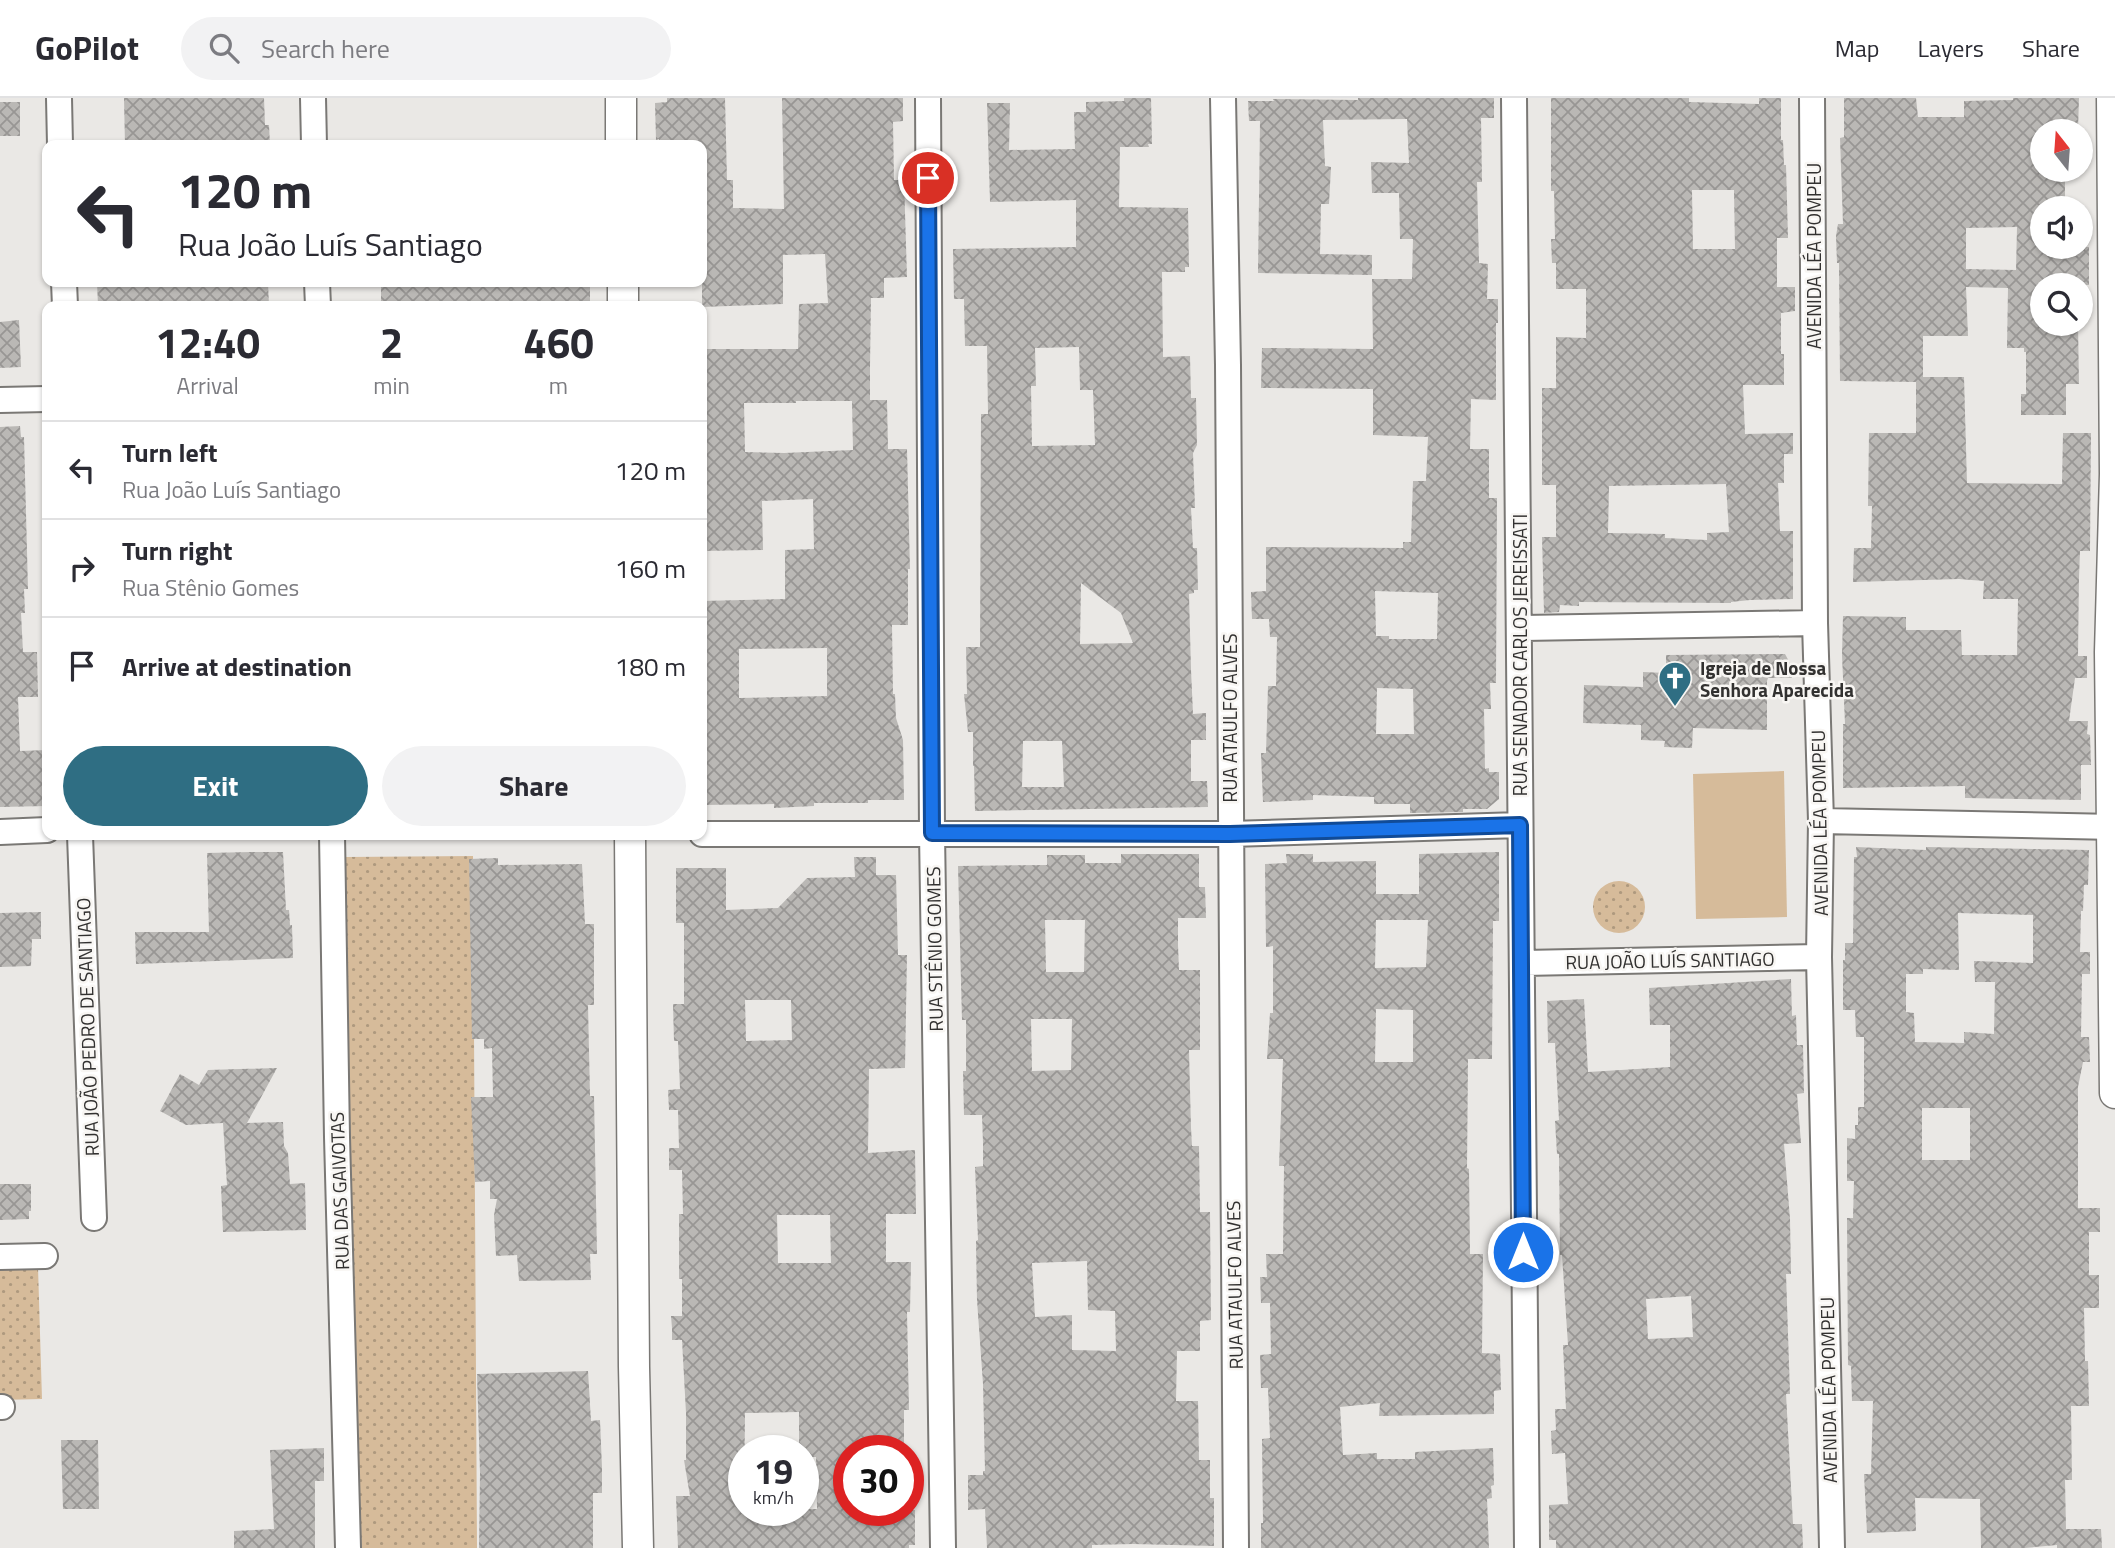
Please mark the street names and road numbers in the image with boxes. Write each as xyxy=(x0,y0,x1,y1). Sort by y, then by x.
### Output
street label: AVENIDA LÉA POMPEU xyxy=(1799,163,1828,349)
street label: RUA SENADOR CARLOS JEREISSATI xyxy=(1505,514,1534,796)
street label: RUA ATAULFO ALVES xyxy=(1215,633,1244,803)
street label: AVENIDA LÉA POMPEU xyxy=(1803,730,1835,916)
street label: RUA STÊNIO GOMES xyxy=(918,866,950,1032)
street label: RUA JOÃO PEDRO DE SANTIAGO xyxy=(68,897,106,1157)
street label: RUA JOÃO LUÍS SANTIAGO xyxy=(1565,944,1775,976)
street label: RUA DAS GAIVOTAS xyxy=(322,1111,356,1271)
street label: RUA ATAULFO ALVES xyxy=(1218,1200,1250,1370)
street label: AVENIDA LÉA POMPEU xyxy=(1812,1297,1844,1483)

